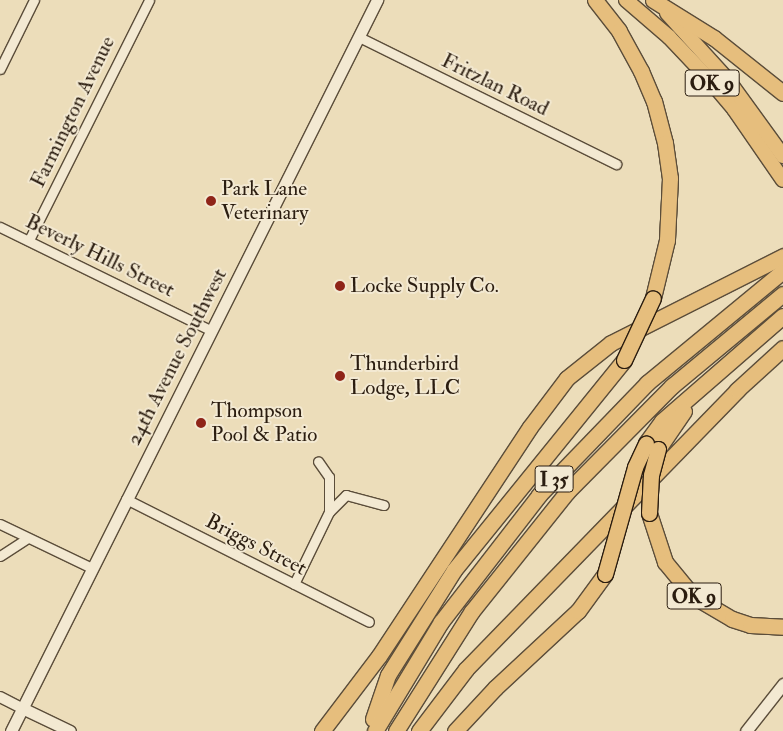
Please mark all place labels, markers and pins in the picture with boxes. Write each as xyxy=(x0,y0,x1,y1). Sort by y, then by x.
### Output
place label: Park Lane Veterinary xyxy=(221,176,308,226)
marker: Park Lane Veterinary xyxy=(205,195,217,207)
place label: Locke Supply Co. xyxy=(350,273,499,299)
marker: Locke Supply Co. xyxy=(334,280,346,292)
place label: Thunderbird Lodge, LLC xyxy=(350,351,460,401)
marker: Thunderbird Lodge, LLC xyxy=(334,370,346,382)
place label: Thompson Pool & Patio xyxy=(211,398,317,448)
marker: Thompson Pool & Patio xyxy=(195,417,207,429)

